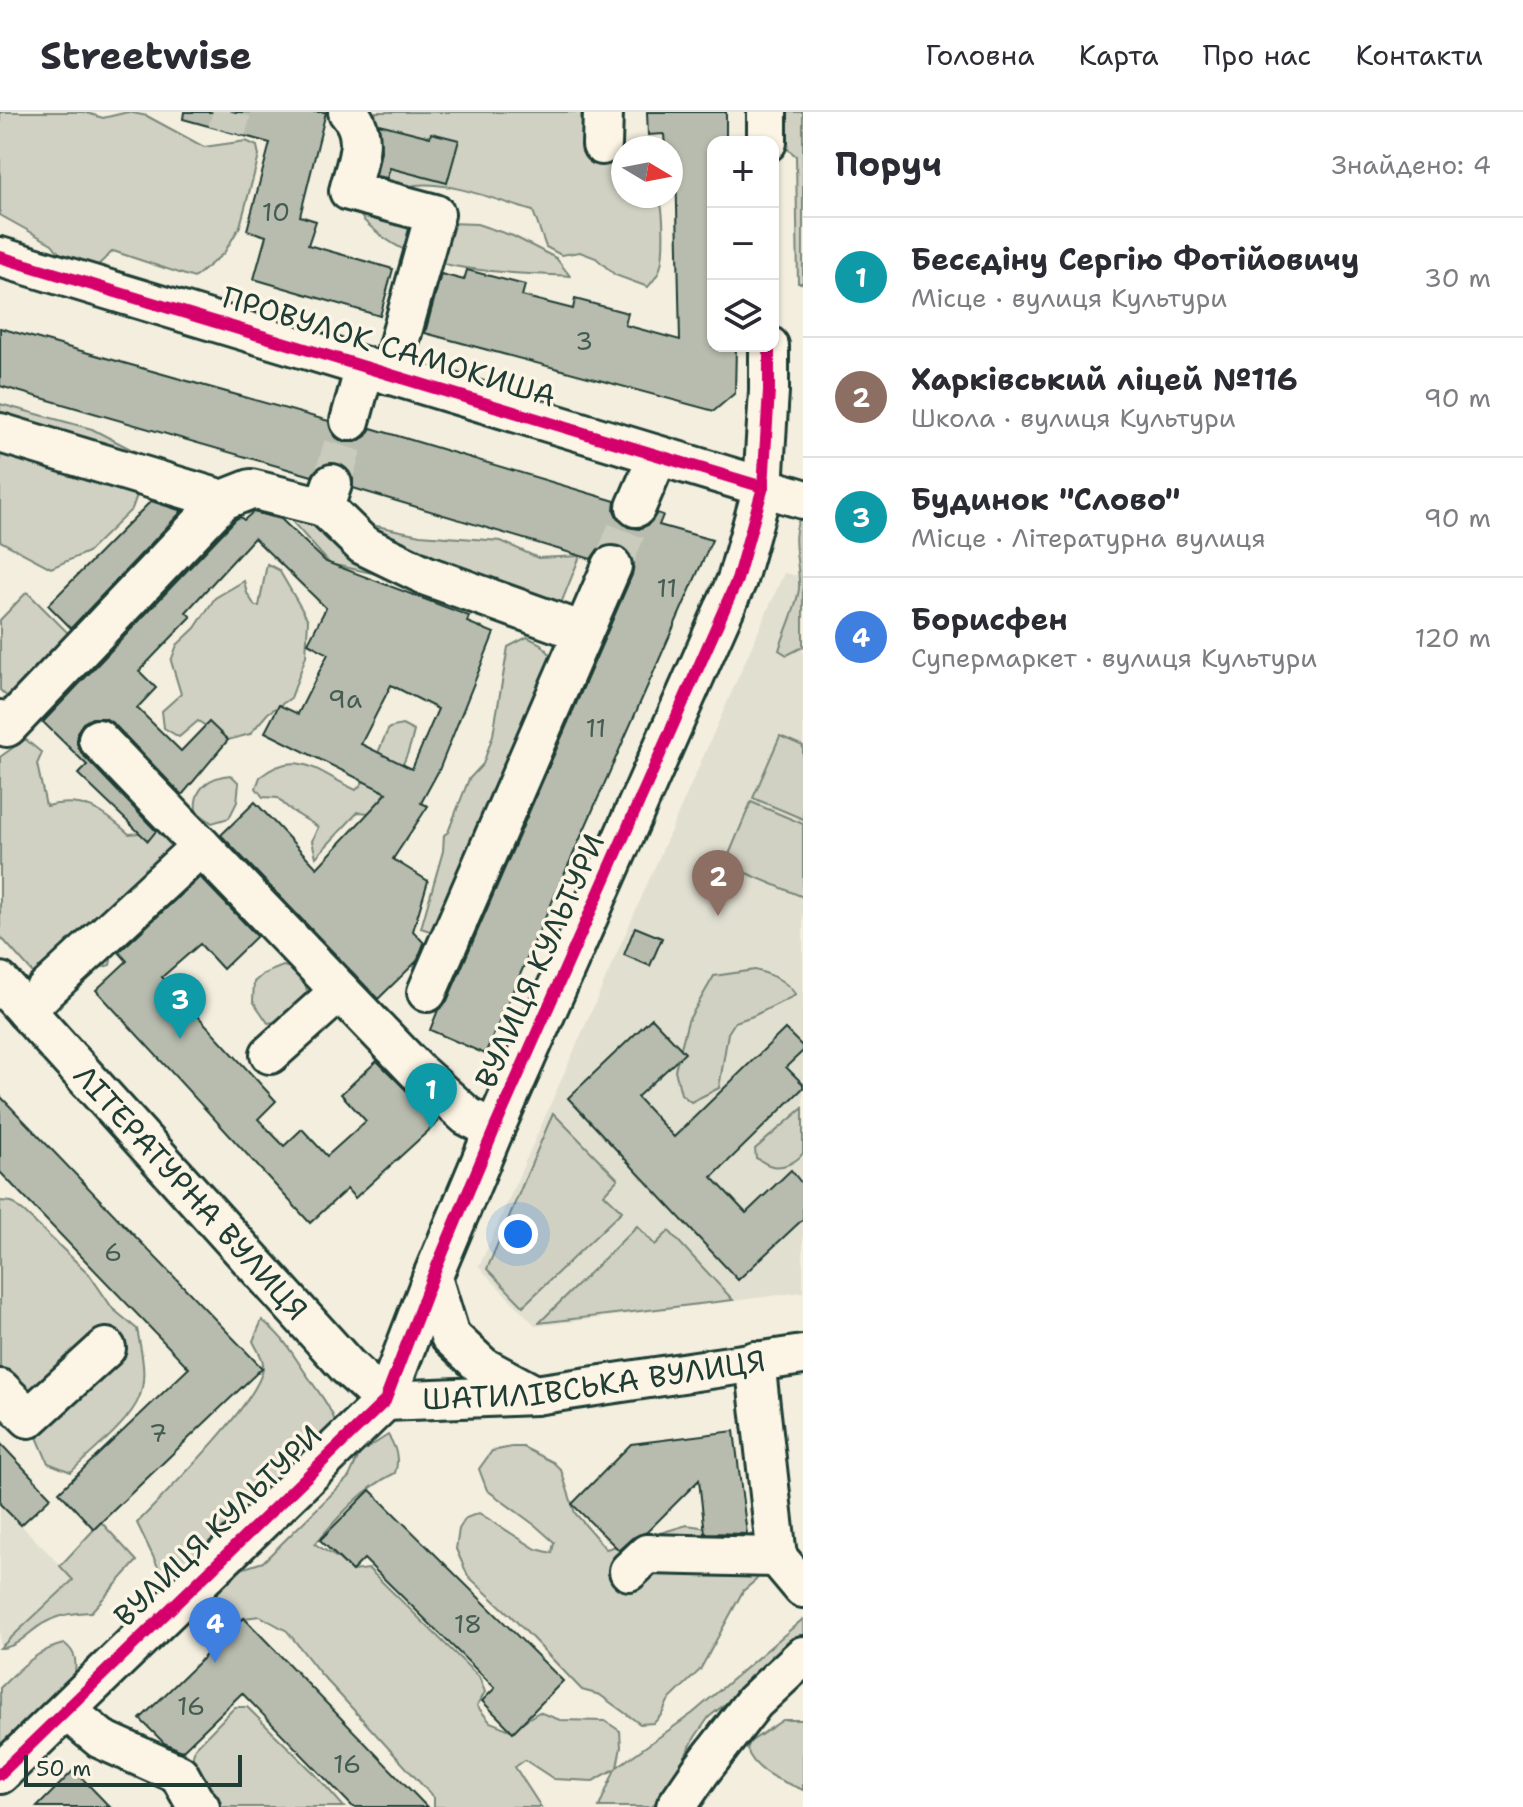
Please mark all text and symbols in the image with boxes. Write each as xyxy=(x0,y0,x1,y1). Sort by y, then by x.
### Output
text: Streetwise xyxy=(40,30,252,81)
text: Головна xyxy=(925,36,1035,74)
text: Карта xyxy=(1079,36,1159,74)
text: Про нас xyxy=(1203,36,1311,74)
text: Контакти xyxy=(1355,36,1483,74)
north arrow xyxy=(611,136,683,208)
map controls xyxy=(707,136,779,352)
button: + xyxy=(707,136,779,208)
text: Поруч xyxy=(835,141,942,187)
text: Знайдено: 4 xyxy=(1332,147,1491,182)
house number: 10 xyxy=(262,194,290,229)
button: − xyxy=(707,208,779,280)
text: Бесєдіну Сергію Фотійовичу xyxy=(911,239,1359,280)
text: 1 xyxy=(855,260,867,295)
text: 30 m xyxy=(1424,260,1491,295)
street label: ПРОВУЛОК САМОКИША xyxy=(217,276,561,417)
button: layers xyxy=(707,280,779,352)
text: Місце · вулиця Культури xyxy=(911,280,1227,315)
house number: 3 xyxy=(575,323,593,358)
text: Харківський ліцей №116 xyxy=(911,359,1298,400)
text: 2 xyxy=(852,380,870,415)
text: 90 m xyxy=(1424,380,1491,415)
text: Школа · вулиця Культури xyxy=(911,400,1236,435)
text: Будинок "Слово" xyxy=(911,479,1181,520)
text: 3 xyxy=(852,500,870,535)
text: 90 m xyxy=(1424,500,1491,535)
text: Місце · Літературна вулиця xyxy=(911,520,1266,555)
house number: 11 xyxy=(657,570,677,605)
text: Борисфен xyxy=(911,599,1068,640)
text: 4 xyxy=(852,620,870,655)
text: 120 m xyxy=(1415,620,1491,655)
text: Супермаркет · вулиця Культури xyxy=(911,640,1317,675)
house number: 9а xyxy=(328,681,362,716)
house number: 11 xyxy=(586,710,606,745)
street label: ВУЛИЦЯ КУЛЬТУРИ xyxy=(465,827,614,1094)
pin: 2 xyxy=(692,850,744,916)
pin: 3 xyxy=(154,973,206,1039)
street label: ЛІТЕРАТУРНА ВУЛИЦЯ xyxy=(64,1056,317,1329)
pin: 1 xyxy=(405,1063,457,1129)
your location xyxy=(498,1214,538,1254)
house number: 6 xyxy=(104,1234,122,1269)
street label: ШАТИЛІВСЬКА ВУЛИЦЯ xyxy=(422,1340,768,1419)
house number: 7 xyxy=(149,1415,167,1450)
street label: ВУЛИЦЯ КУЛЬТУРИ xyxy=(105,1416,330,1636)
pin: 4 xyxy=(189,1597,241,1663)
house number: 18 xyxy=(454,1606,482,1641)
house number: 16 xyxy=(177,1688,205,1723)
house number: 16 xyxy=(333,1746,361,1781)
scale bar xyxy=(24,1751,242,1787)
text: 50 m xyxy=(36,1754,91,1783)

